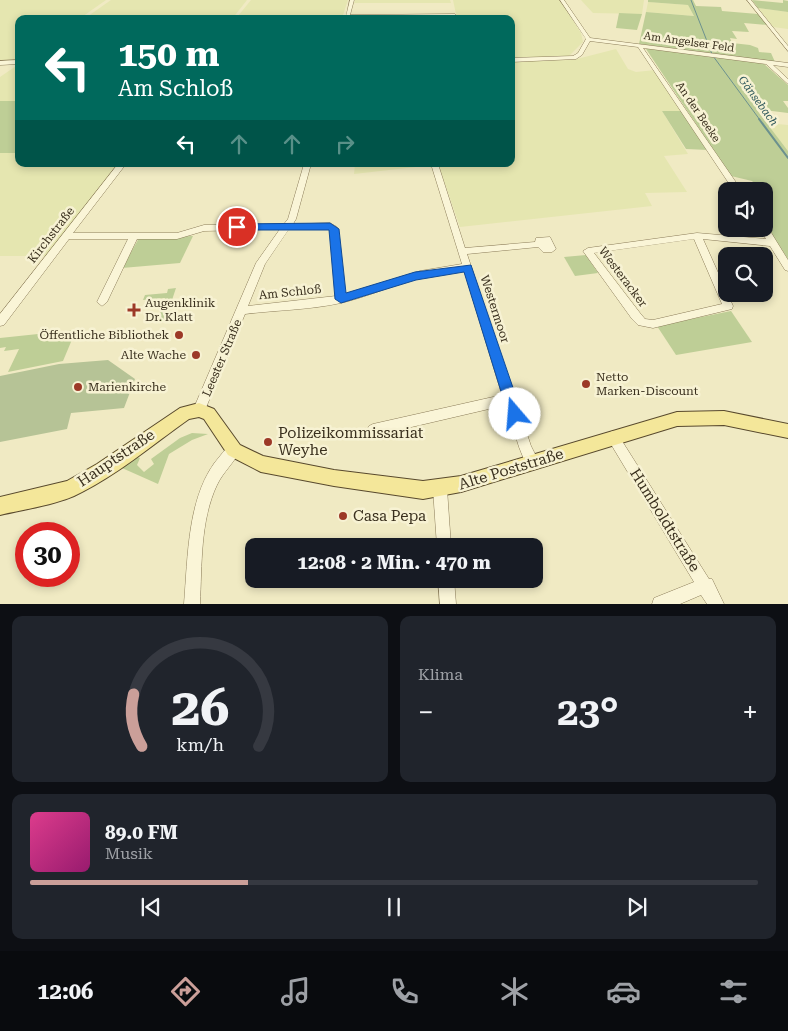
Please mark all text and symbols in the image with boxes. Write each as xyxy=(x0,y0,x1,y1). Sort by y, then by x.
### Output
street label: Am Angelser Feld xyxy=(643,29,735,55)
text: 150 m xyxy=(118,34,219,75)
icon: left xyxy=(35,35,100,100)
water label: Gänsebach xyxy=(736,74,781,129)
text: Am Schloß xyxy=(118,76,233,101)
street label: An der Beeke xyxy=(673,79,723,145)
icon: left xyxy=(172,130,200,158)
icon: ahead xyxy=(225,130,253,158)
icon: ahead xyxy=(278,130,306,158)
icon: right xyxy=(331,130,359,158)
map controls xyxy=(718,182,773,302)
button: sound xyxy=(718,182,773,237)
street label: Kirchstraße xyxy=(25,204,78,266)
pin xyxy=(216,206,258,248)
icon: arrive xyxy=(223,213,251,241)
street label: Westeracker xyxy=(596,244,650,310)
button: search xyxy=(718,247,773,302)
street label: Westermoor xyxy=(477,273,513,345)
street label: Am Schloß xyxy=(258,282,322,302)
place label: Augenklinik Dr. Klatt xyxy=(145,296,216,324)
marker: Augenklinik Dr. Klatt xyxy=(127,303,141,317)
street label: Leester Straße xyxy=(199,317,245,399)
place label: Öffentliche Bibliothek xyxy=(40,328,169,342)
marker: Öffentliche Bibliothek xyxy=(173,329,185,341)
place label: Alte Wache xyxy=(121,348,186,362)
marker: Alte Wache xyxy=(190,349,202,361)
place label: Netto Marken-Discount xyxy=(596,370,699,398)
marker: Netto Marken-Discount xyxy=(580,378,592,390)
place label: Marienkirche xyxy=(88,380,166,394)
marker: Marienkirche xyxy=(72,381,84,393)
position arrow xyxy=(488,387,540,439)
place label: Polizeikommissariat Weyhe xyxy=(278,424,424,459)
street label: Hauptstraße xyxy=(74,425,158,491)
marker: Polizeikommissariat Weyhe xyxy=(262,436,274,448)
street label: Alte Poststraße xyxy=(456,445,566,493)
street label: Humboldtstraße xyxy=(626,465,704,575)
place label: Casa Pepa xyxy=(353,507,426,525)
marker: Casa Pepa xyxy=(337,510,349,522)
speed limit sign: 30 xyxy=(15,522,80,587)
text: 12:08 · 2 Min. · 470 m xyxy=(297,551,491,574)
text: Klima xyxy=(418,665,463,684)
text: 26 xyxy=(171,677,229,738)
text: 23° xyxy=(557,690,619,734)
text: − xyxy=(418,696,434,729)
text: + xyxy=(742,696,758,729)
text: km/h xyxy=(176,734,224,755)
text: 89.0 FM xyxy=(105,821,178,844)
text: Musik xyxy=(105,844,153,863)
icon: previous xyxy=(137,893,165,921)
icon: pause xyxy=(380,893,408,921)
icon: next xyxy=(623,893,651,921)
icon: directions xyxy=(168,974,203,1009)
icon: music xyxy=(278,974,313,1009)
icon: phone xyxy=(387,974,422,1009)
icon: climate xyxy=(497,974,532,1009)
icon: car xyxy=(606,974,641,1009)
icon: filters xyxy=(716,974,751,1009)
text: 12:06 xyxy=(37,979,93,1004)

